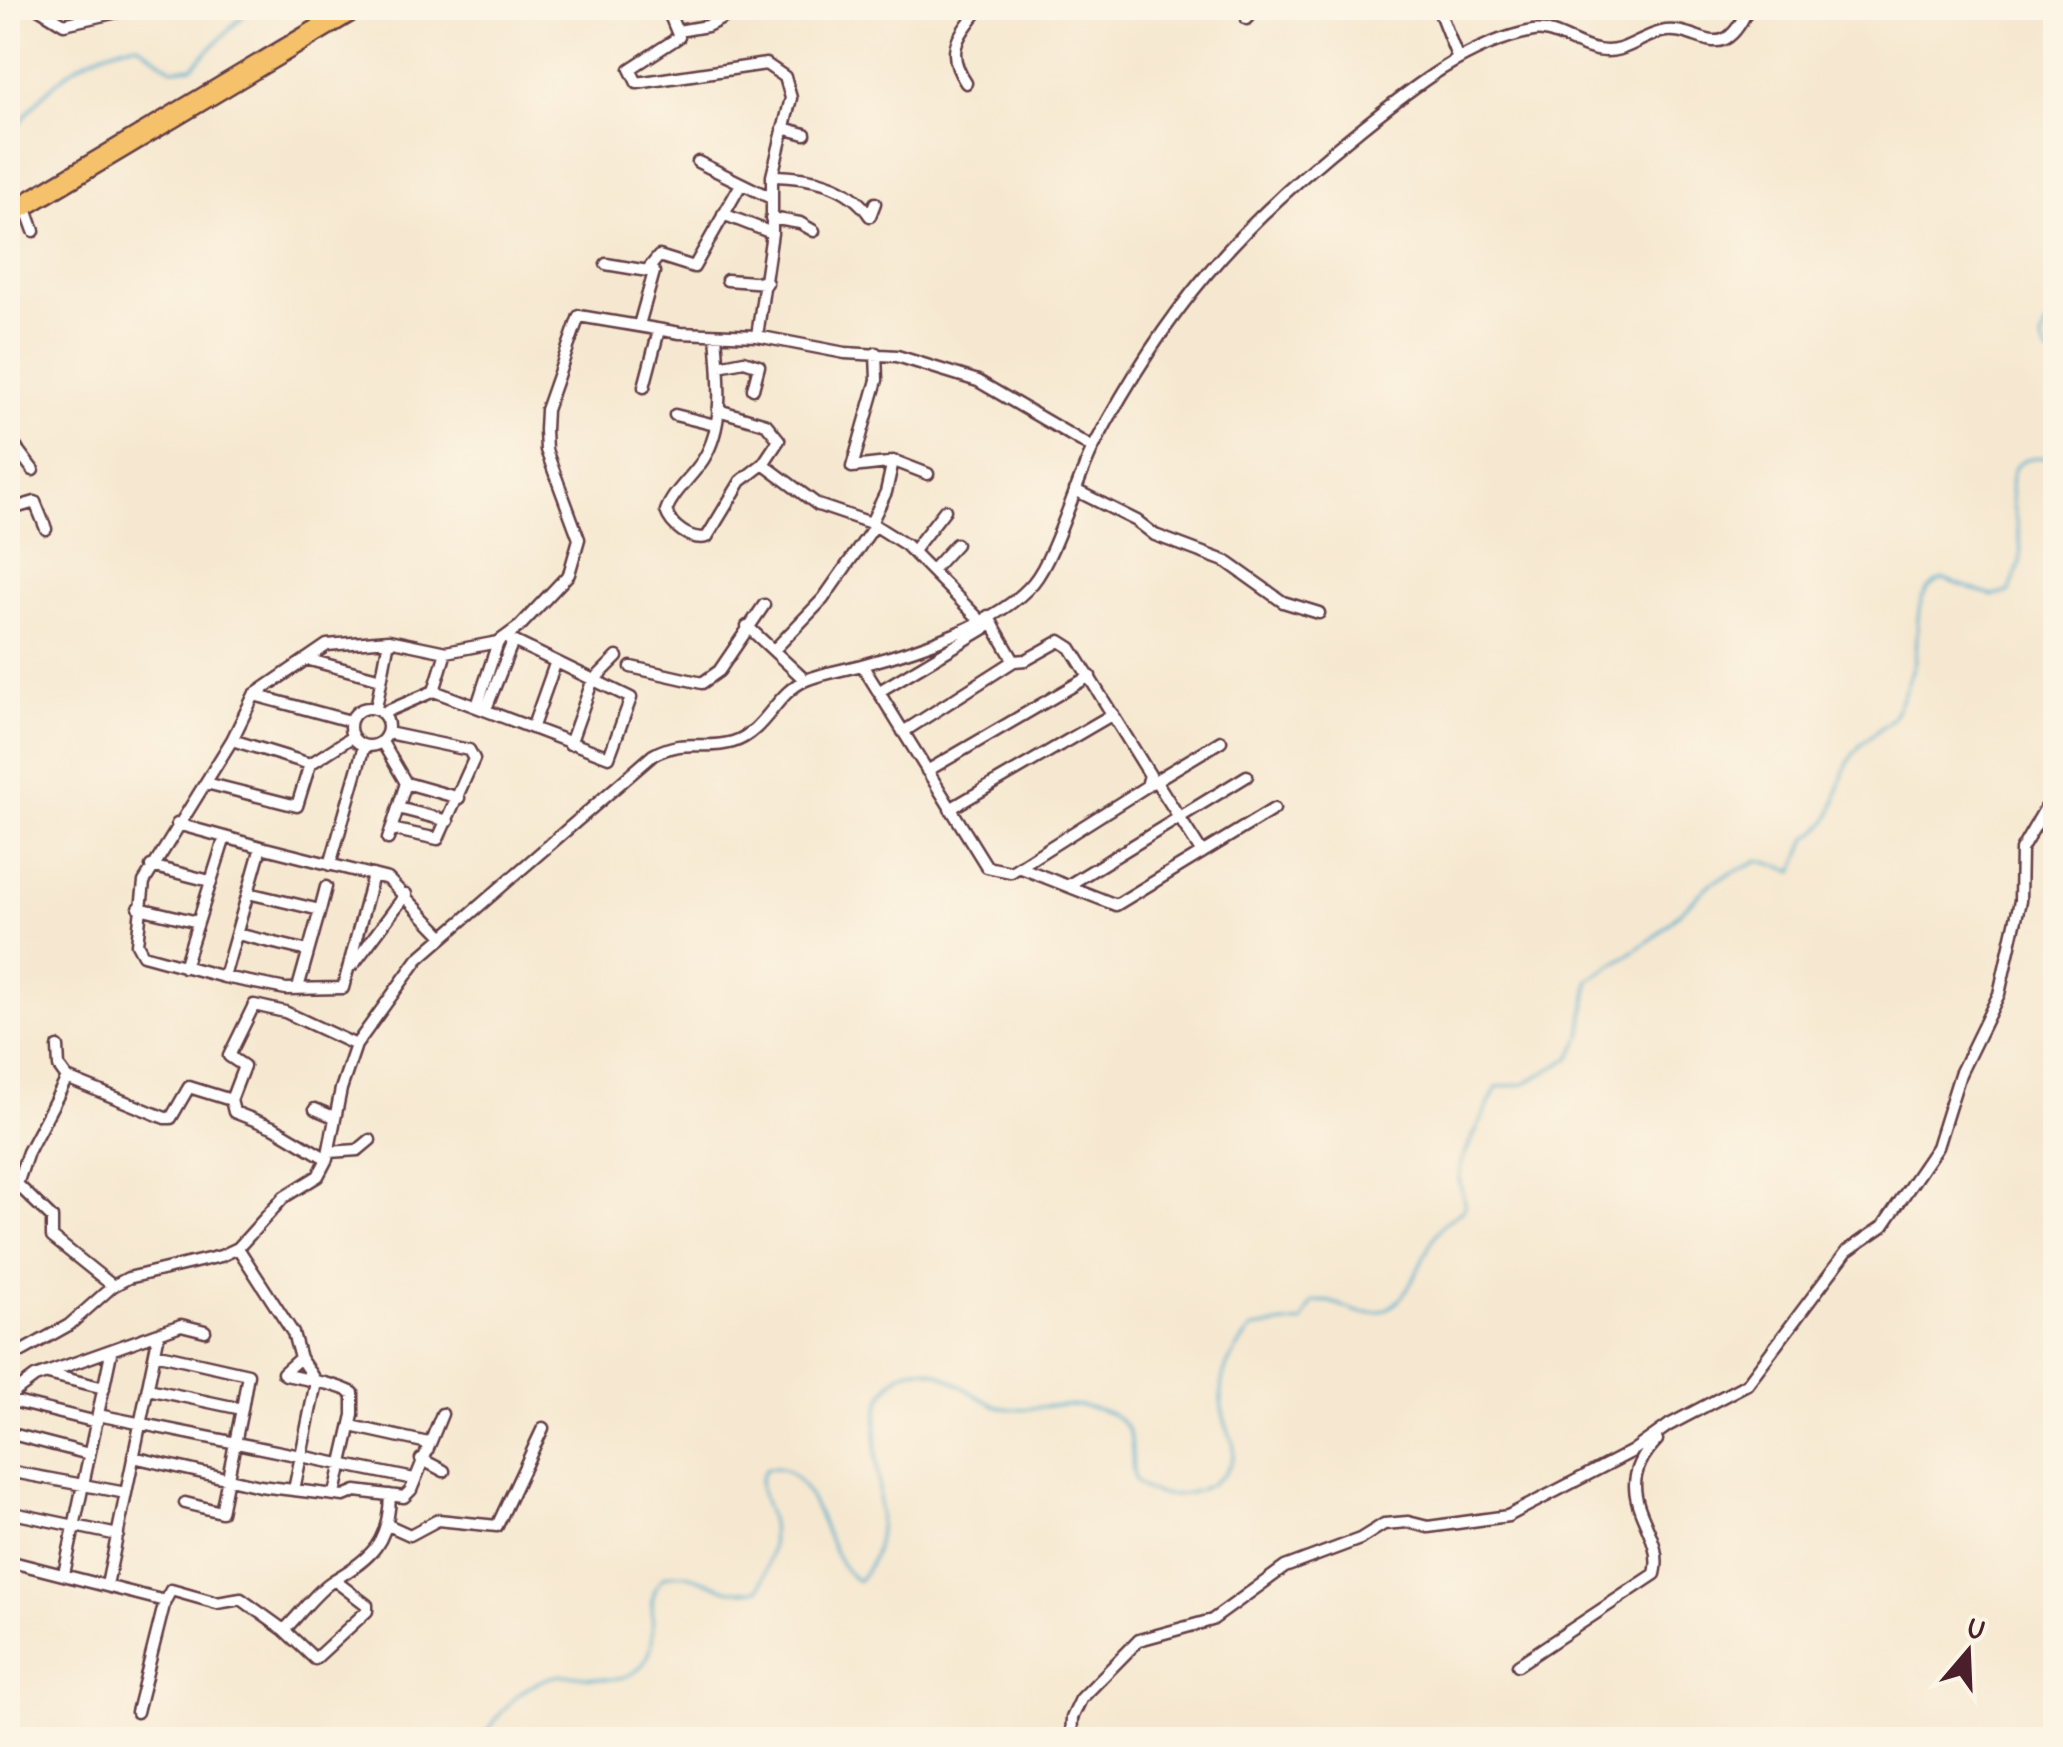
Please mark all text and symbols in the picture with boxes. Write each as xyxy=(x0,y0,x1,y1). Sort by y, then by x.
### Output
north arrow xyxy=(1918,1602,2018,1702)
text: U xyxy=(1963,1608,1990,1649)

